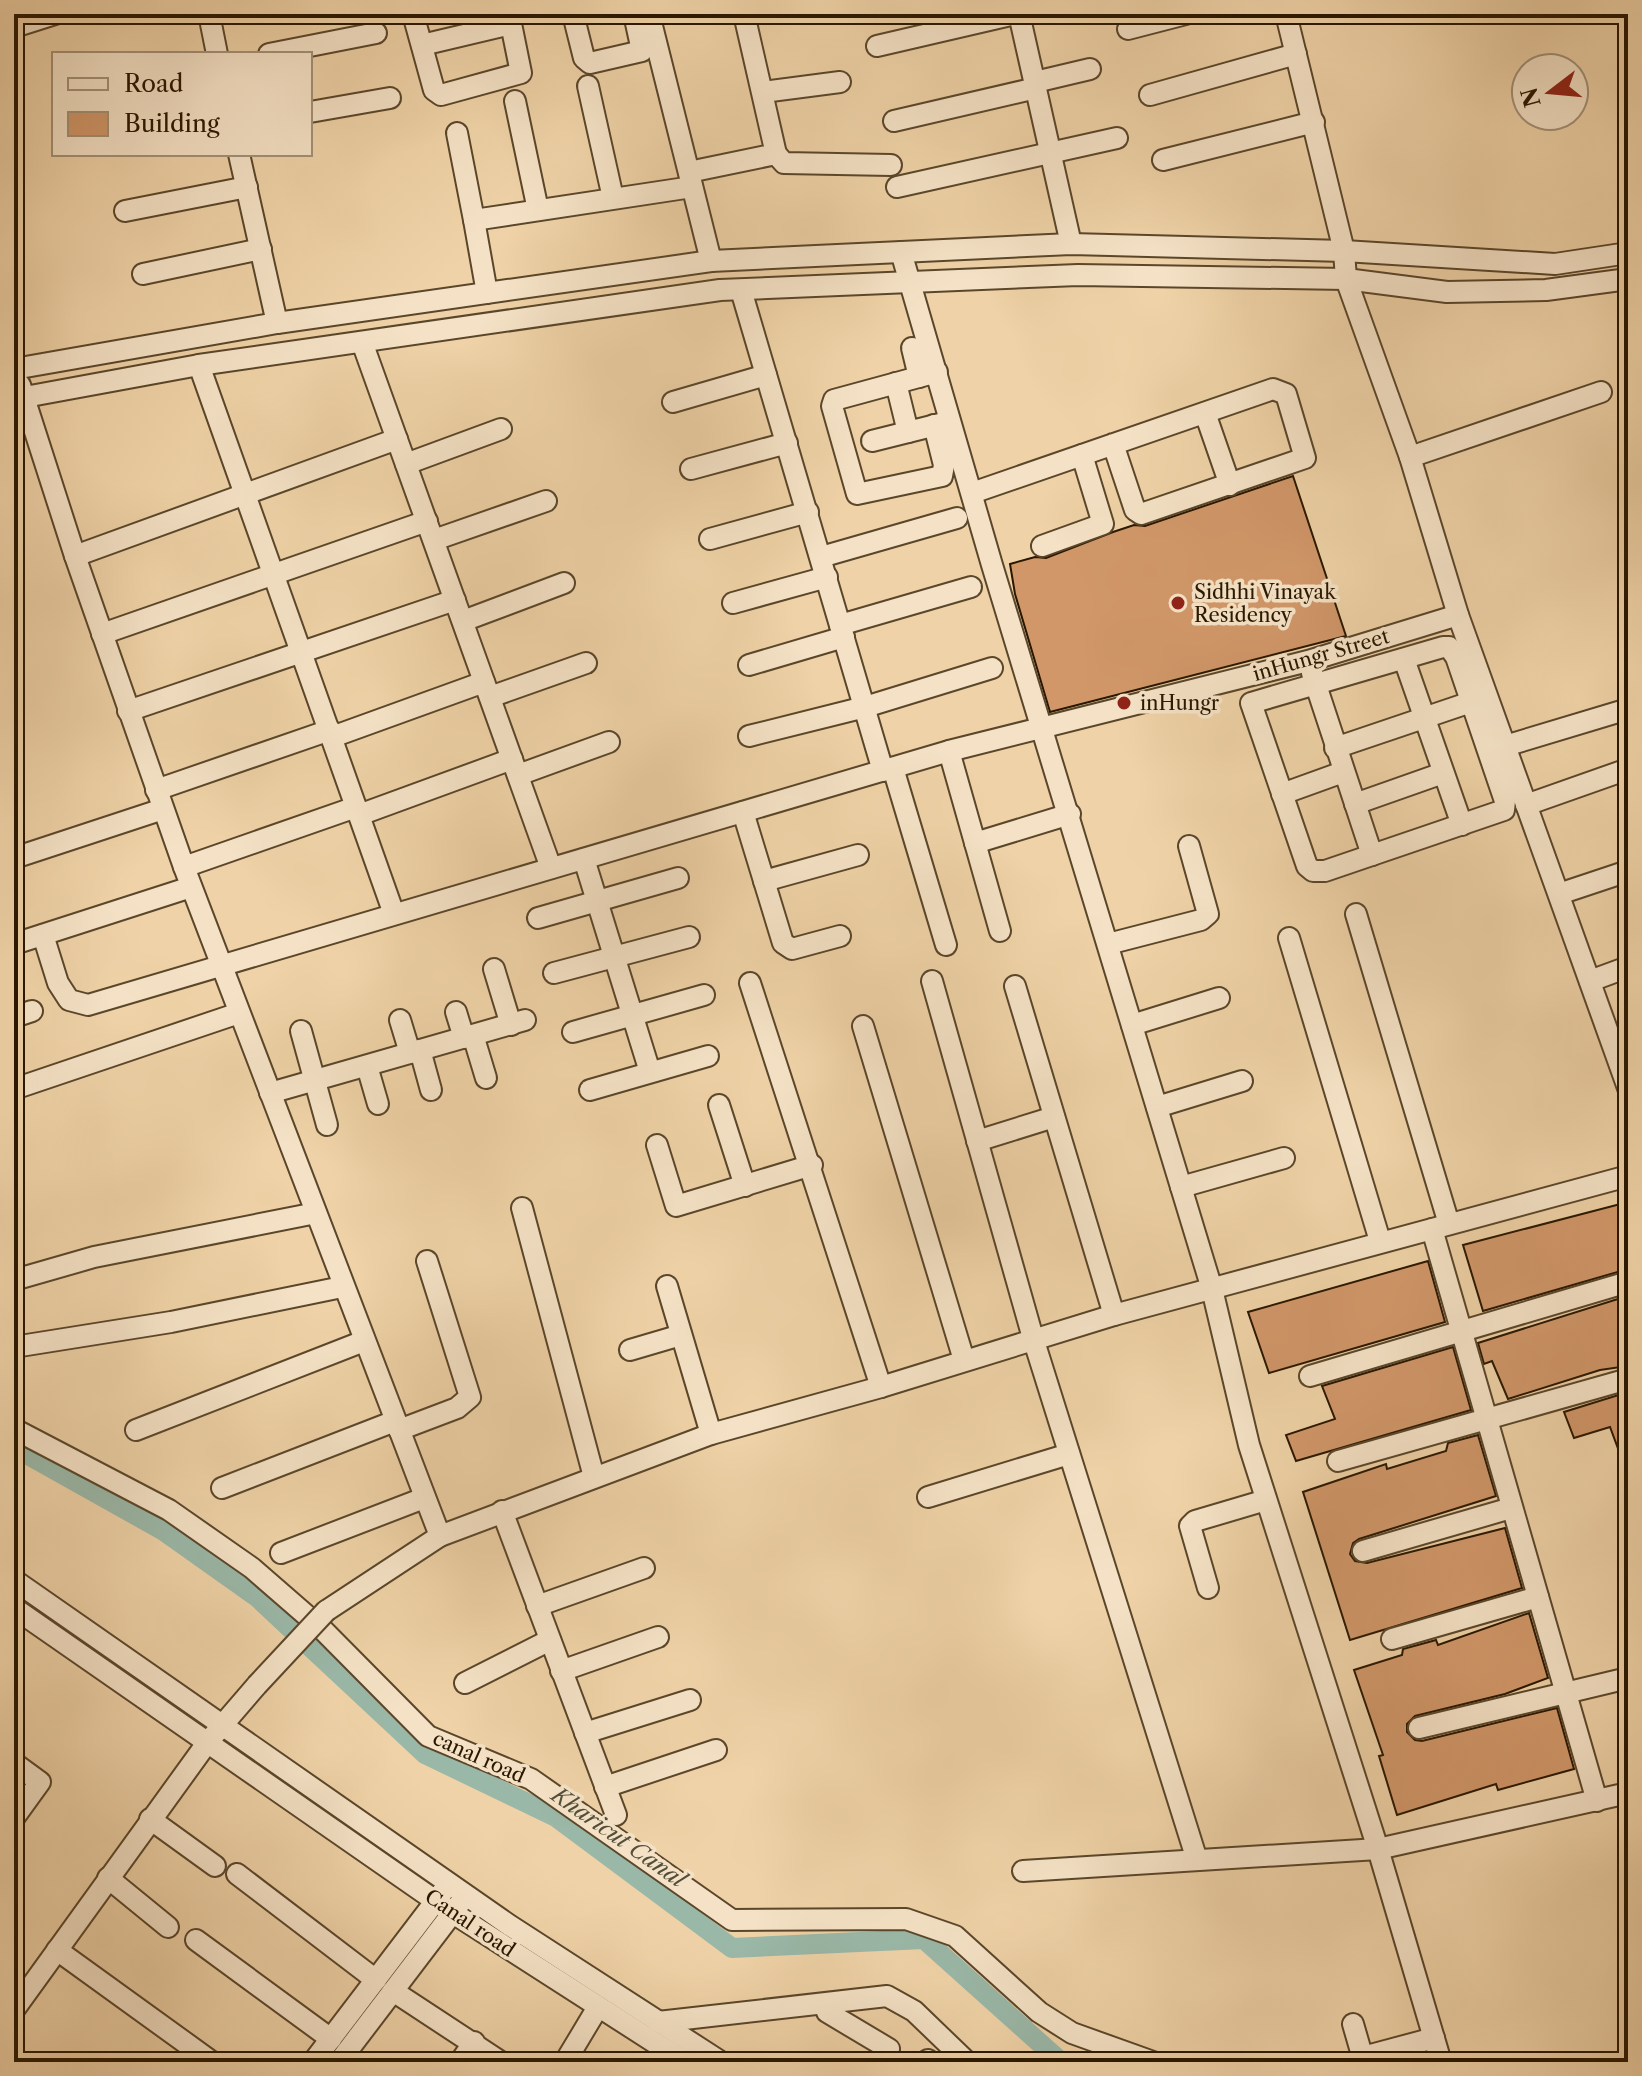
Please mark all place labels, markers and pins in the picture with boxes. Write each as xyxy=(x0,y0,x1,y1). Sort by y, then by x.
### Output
place label: Sidhhi Vinayak Residency xyxy=(1194,580,1337,627)
marker: Sidhhi Vinayak Residency xyxy=(1169,594,1187,612)
place label: inHungr xyxy=(1140,691,1220,715)
marker: inHungr xyxy=(1115,694,1133,712)

